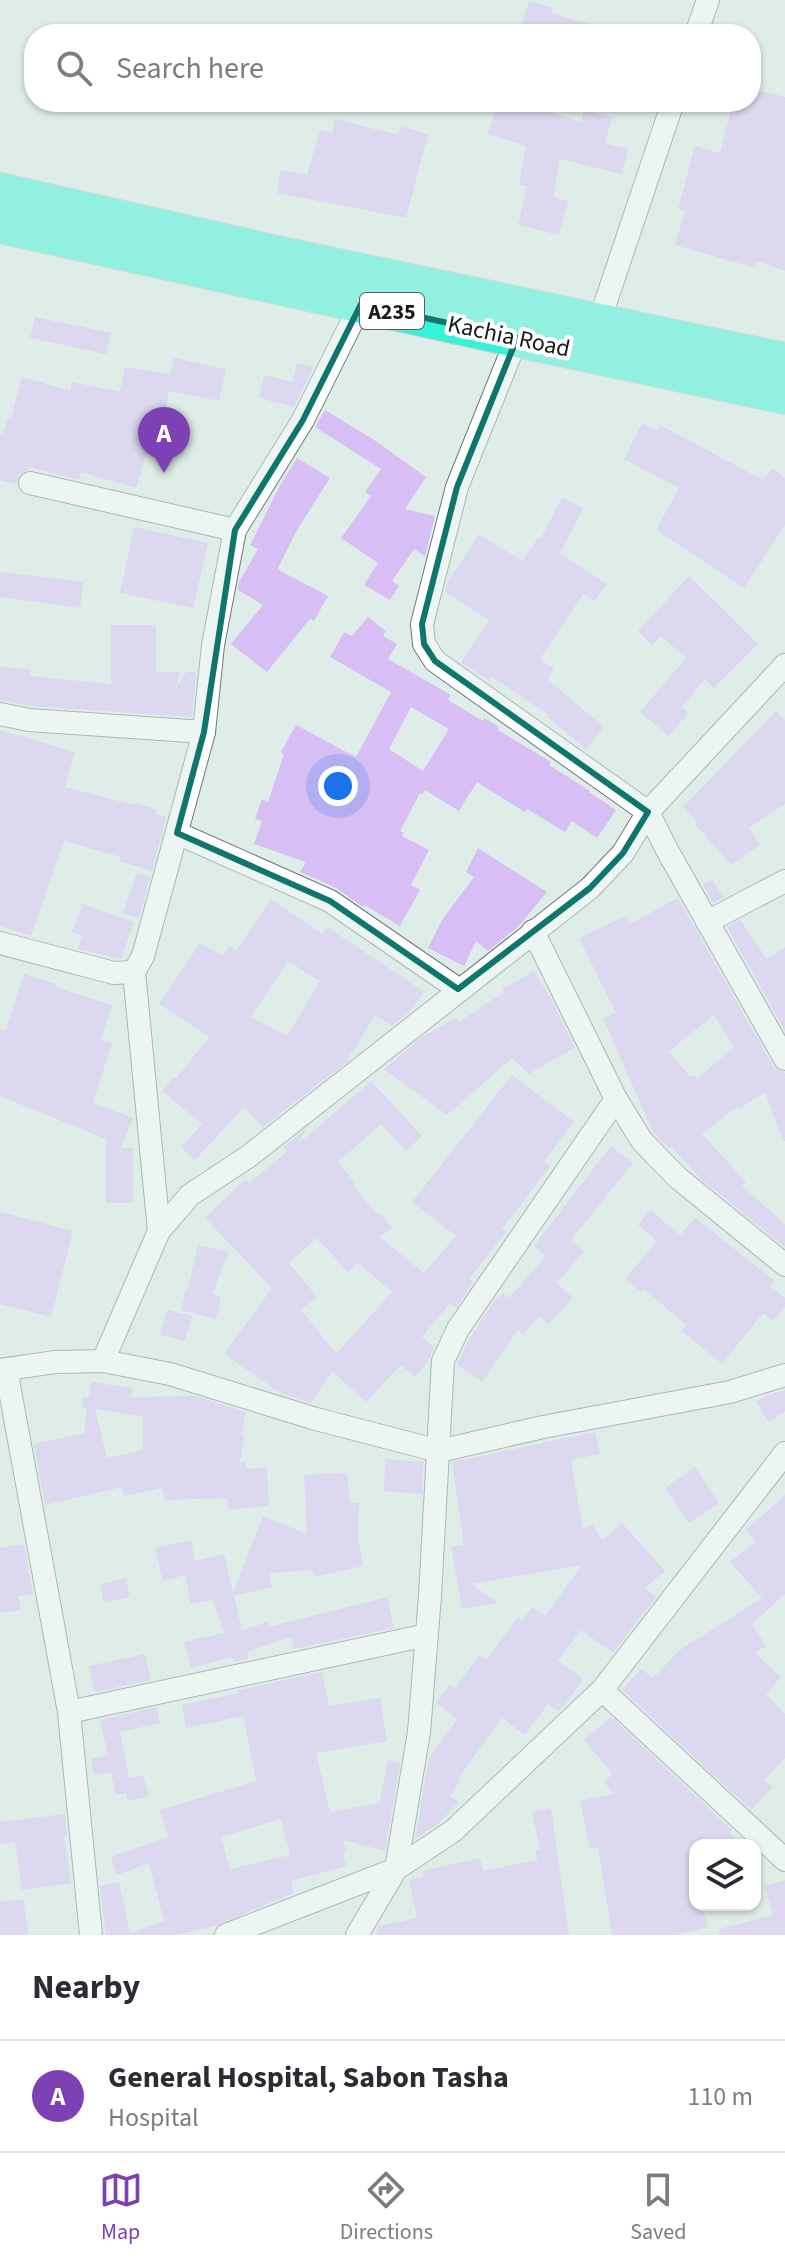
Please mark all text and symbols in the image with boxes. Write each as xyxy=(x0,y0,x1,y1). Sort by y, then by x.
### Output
search box xyxy=(24,24,761,112)
icon: search xyxy=(52,46,96,90)
text: Search here xyxy=(116,47,264,90)
road number: A235 xyxy=(360,293,424,329)
street label: Kachia Road xyxy=(444,306,573,367)
pin: A xyxy=(138,407,190,473)
your location xyxy=(318,766,358,806)
map controls xyxy=(689,1839,761,1911)
button: layers xyxy=(689,1839,761,1911)
text: Nearby xyxy=(32,1963,140,2012)
text: General Hospital, Sabon Tasha xyxy=(108,2056,509,2099)
text: A xyxy=(51,2078,65,2115)
text: 110 m xyxy=(687,2078,753,2115)
text: Hospital xyxy=(108,2099,199,2136)
tab: Map xyxy=(99,2168,143,2248)
tab: Directions xyxy=(340,2168,433,2248)
tab: Saved xyxy=(630,2168,686,2248)

